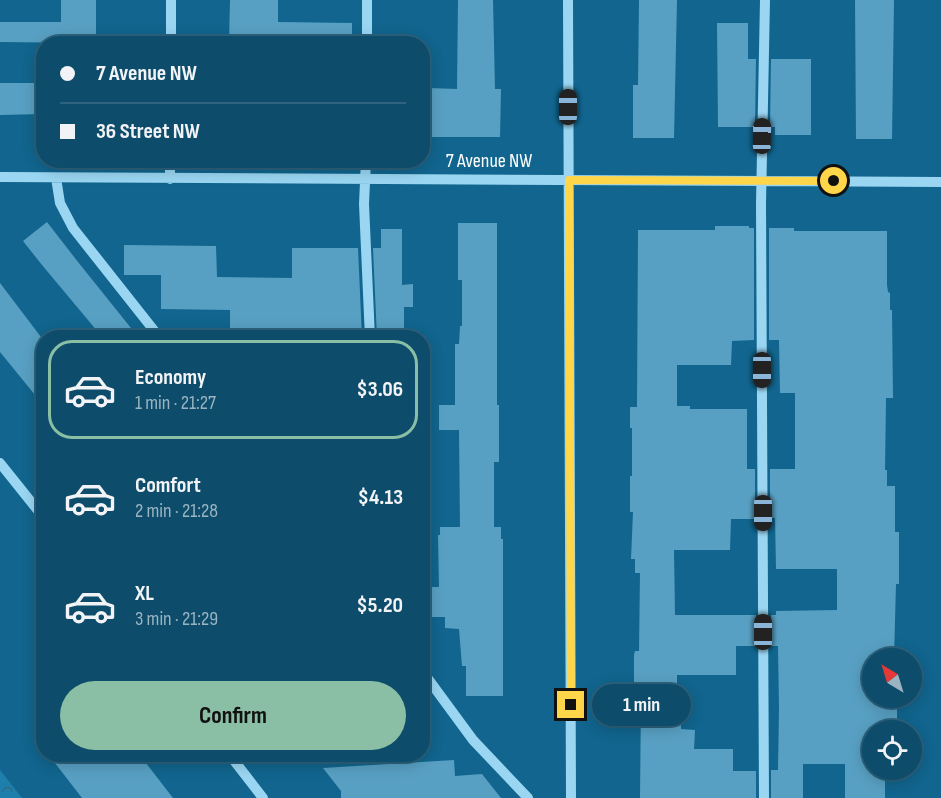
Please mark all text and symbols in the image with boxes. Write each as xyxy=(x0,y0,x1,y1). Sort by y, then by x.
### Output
text: 7 Avenue NW xyxy=(96,60,197,87)
car xyxy=(559,89,577,125)
text: 36 Street NW xyxy=(96,118,200,145)
car xyxy=(753,118,771,154)
street label: 7 Avenue NW xyxy=(446,149,532,173)
route start xyxy=(820,167,847,194)
car xyxy=(753,352,771,388)
icon: car xyxy=(63,363,117,417)
text: Economy xyxy=(135,364,206,391)
text: $3.06 xyxy=(357,376,403,403)
text: 1 min · 21:27 xyxy=(135,391,216,415)
icon: car xyxy=(63,471,117,525)
text: Comfort xyxy=(135,472,201,499)
text: $4.13 xyxy=(358,484,403,511)
car xyxy=(754,495,772,531)
text: 2 min · 21:28 xyxy=(135,499,218,523)
icon: car xyxy=(63,579,117,633)
text: XL xyxy=(135,580,154,607)
text: $5.20 xyxy=(357,592,403,619)
text: 3 min · 21:29 xyxy=(135,607,218,631)
car xyxy=(754,614,772,650)
north arrow xyxy=(862,648,922,708)
map controls xyxy=(862,648,922,780)
button: Confirm xyxy=(60,681,406,750)
callout: 1 min xyxy=(592,684,691,726)
route end xyxy=(557,691,584,718)
text: 1 min xyxy=(623,693,660,717)
button: locate xyxy=(862,720,922,780)

